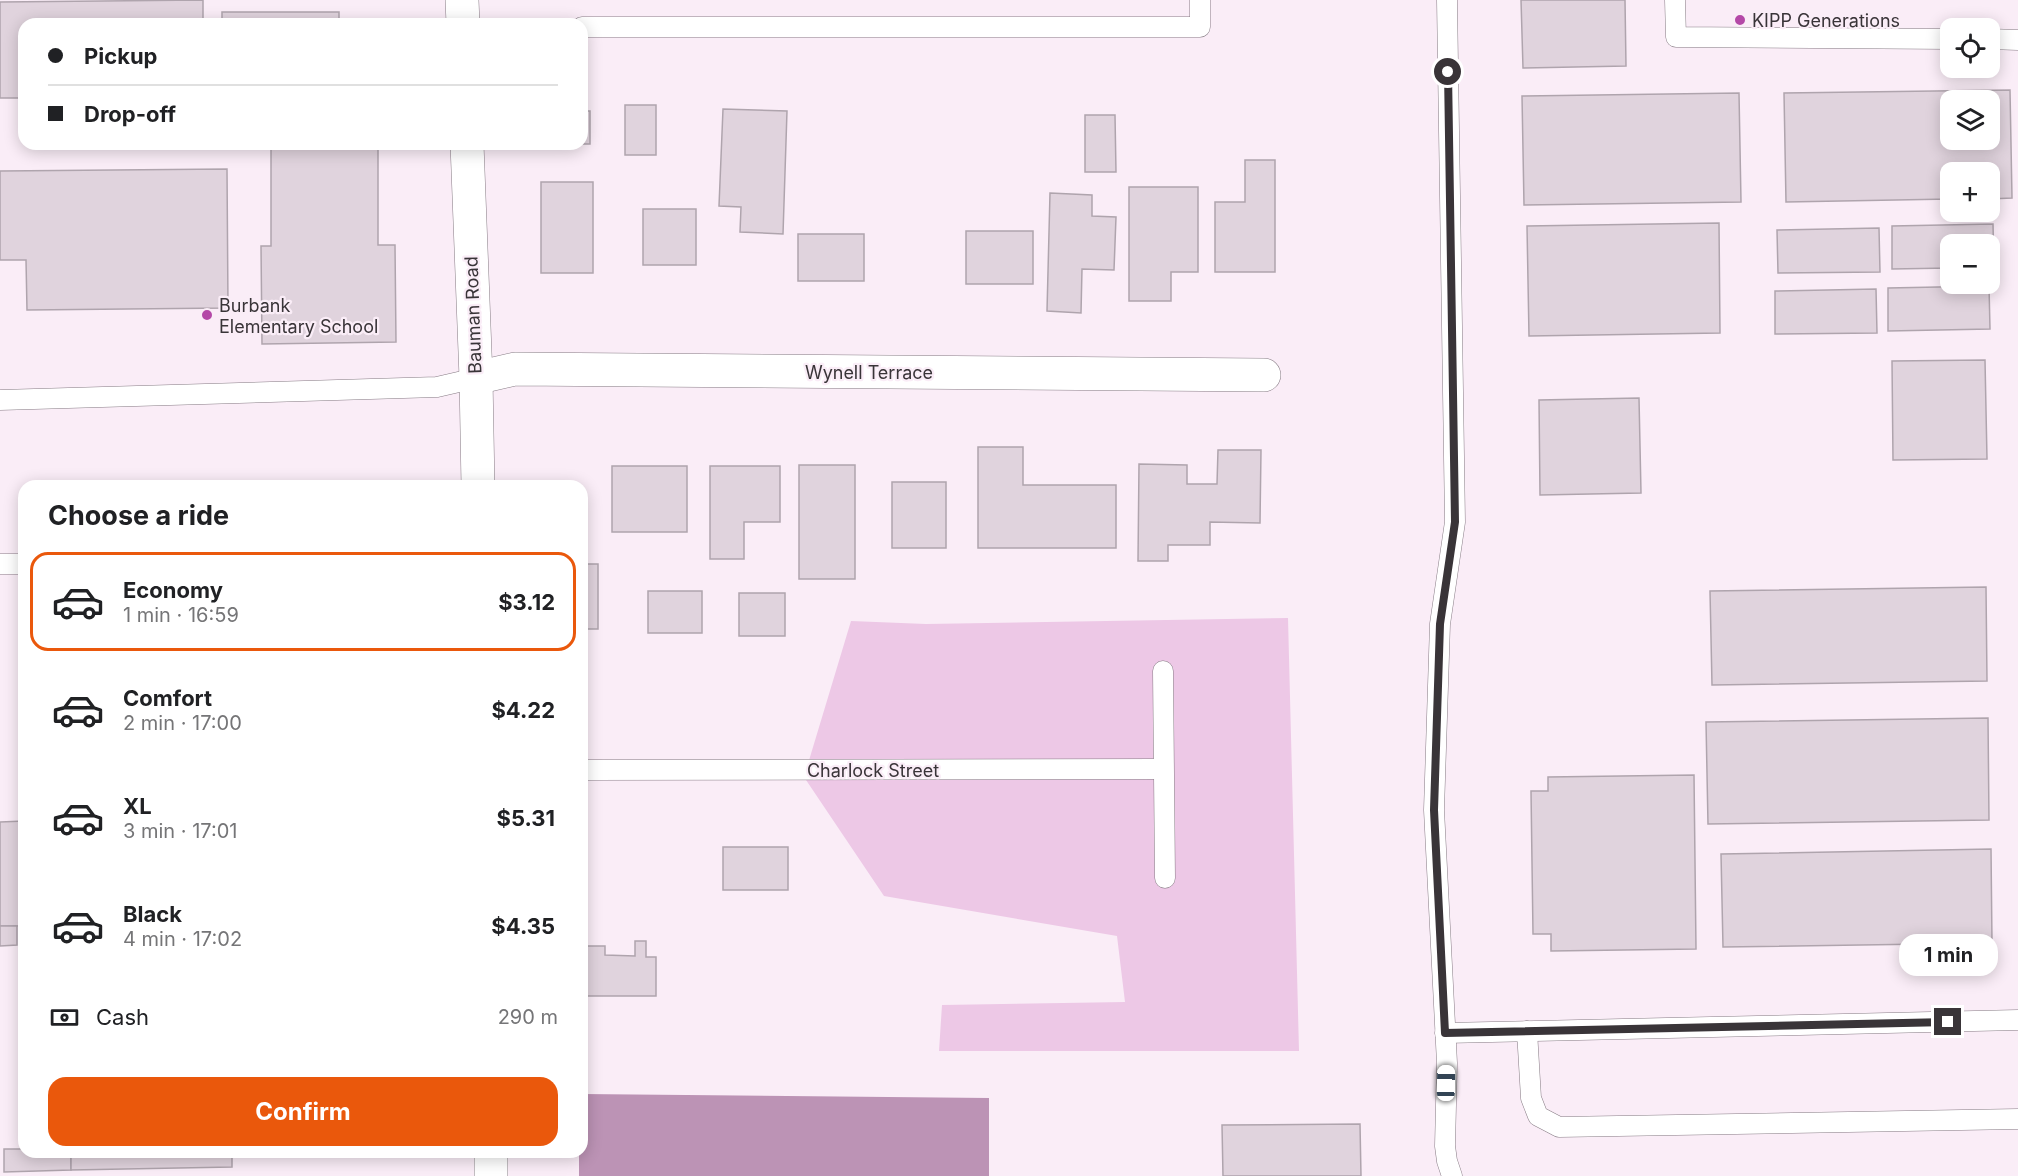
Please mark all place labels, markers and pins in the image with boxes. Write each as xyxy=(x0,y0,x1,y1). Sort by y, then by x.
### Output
place label: KIPP Generations xyxy=(1752,10,1900,31)
marker: KIPP Generations xyxy=(1733,13,1747,27)
place label: Burbank Elementary School xyxy=(219,295,378,337)
marker: Burbank Elementary School xyxy=(200,308,214,322)

